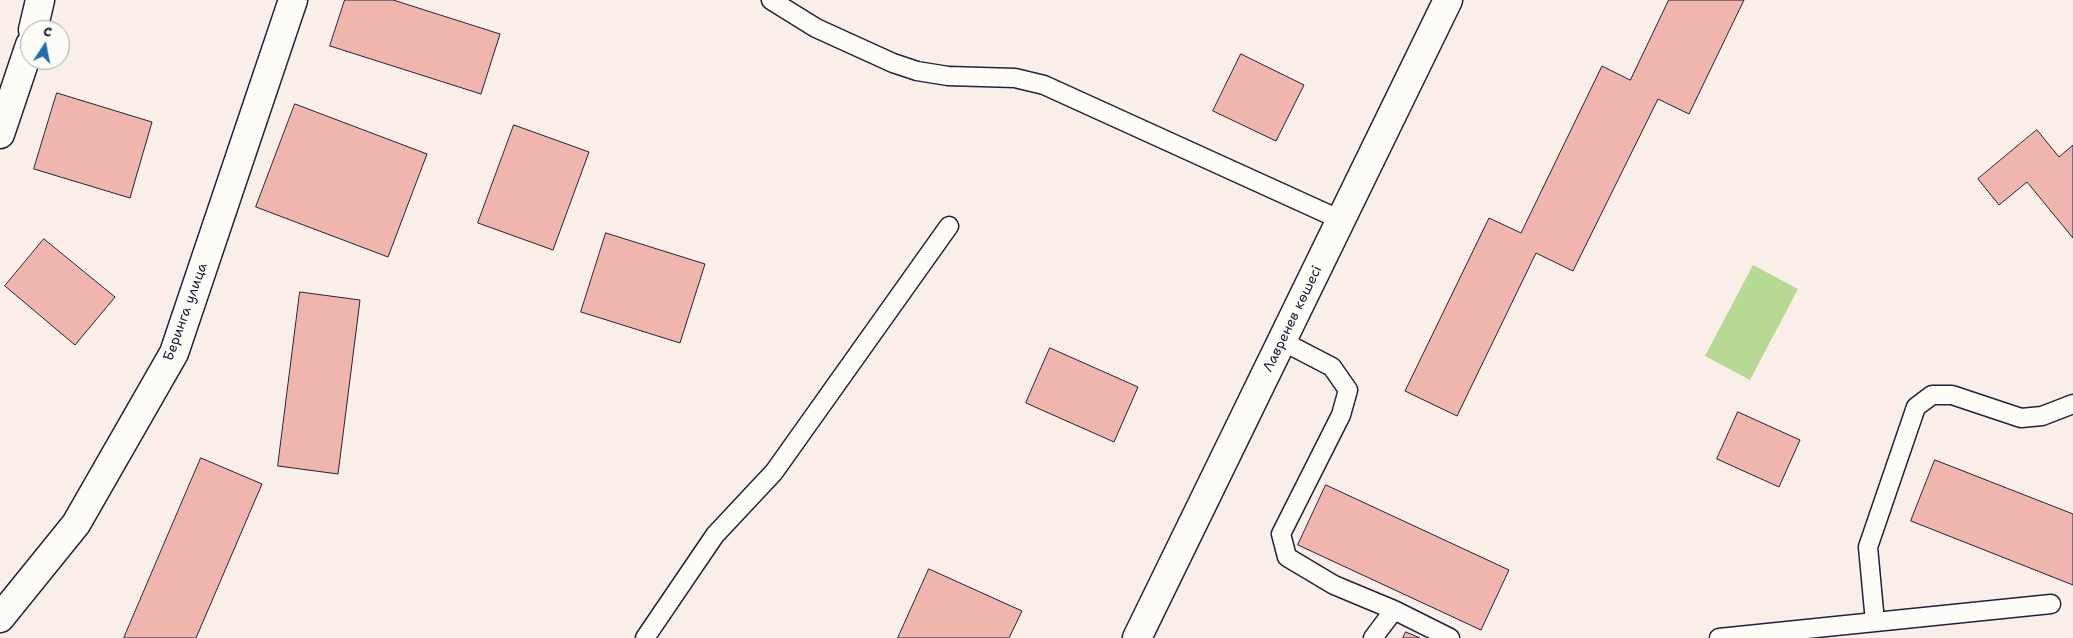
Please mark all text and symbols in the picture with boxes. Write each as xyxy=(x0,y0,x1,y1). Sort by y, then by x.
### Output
north arrow xyxy=(20,20,70,70)
text: С xyxy=(42,22,54,41)
street label: Беринга улица xyxy=(160,261,212,363)
street label: Лавренев көшесі xyxy=(1260,263,1326,375)

